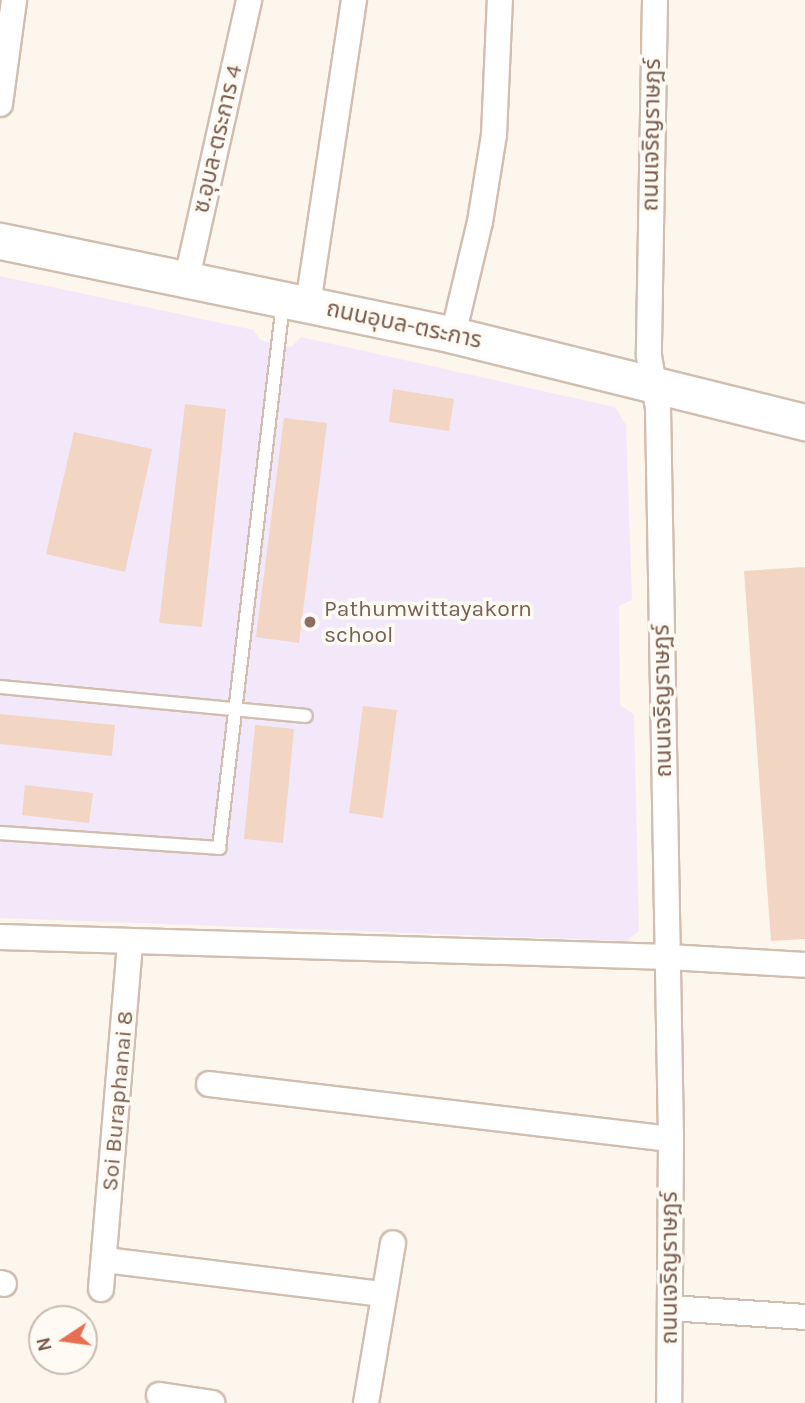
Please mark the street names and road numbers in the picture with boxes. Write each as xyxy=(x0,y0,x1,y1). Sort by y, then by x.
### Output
street label: ถนนเจริญราษฎร์ xyxy=(637,58,667,212)
street label: ซ.อุบล-ตระการ 4 xyxy=(188,62,248,216)
street label: ถนนอุบล-ตระการ xyxy=(324,295,484,355)
street label: ถนนเจริญราษฎร์ xyxy=(648,624,678,778)
street label: Soi Buraphanai 8 xyxy=(96,1010,140,1192)
street label: ถนนเจริญราษฎร์ xyxy=(656,1192,684,1344)

